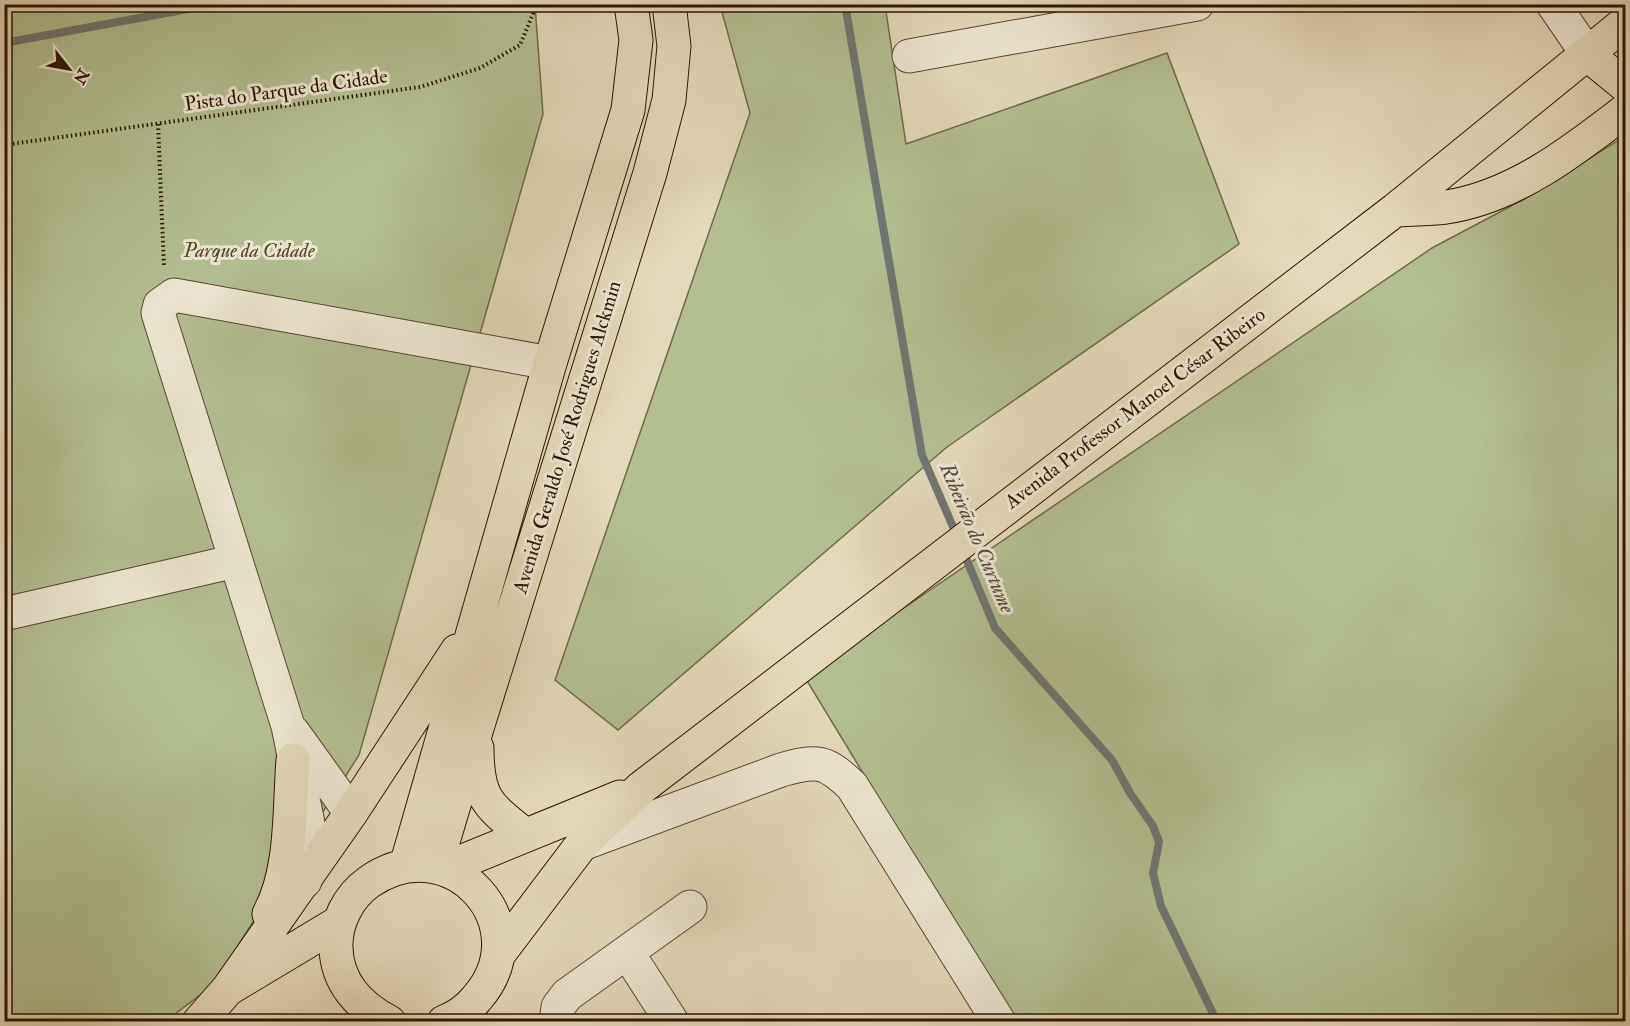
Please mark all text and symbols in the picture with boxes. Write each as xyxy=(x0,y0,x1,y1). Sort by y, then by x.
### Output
north arrow xyxy=(39,39,99,99)
street label: Pista do Parque da Cidade xyxy=(183,63,389,117)
text: N xyxy=(68,64,94,88)
park label: Parque da Cidade xyxy=(182,238,315,263)
street label: Avenida Geraldo José Rodrigues Alckmin xyxy=(507,278,627,597)
street label: Avenida Professor Manoel César Ribeiro xyxy=(999,302,1270,515)
water label: Ribeirão do Curtume xyxy=(933,458,1021,618)

